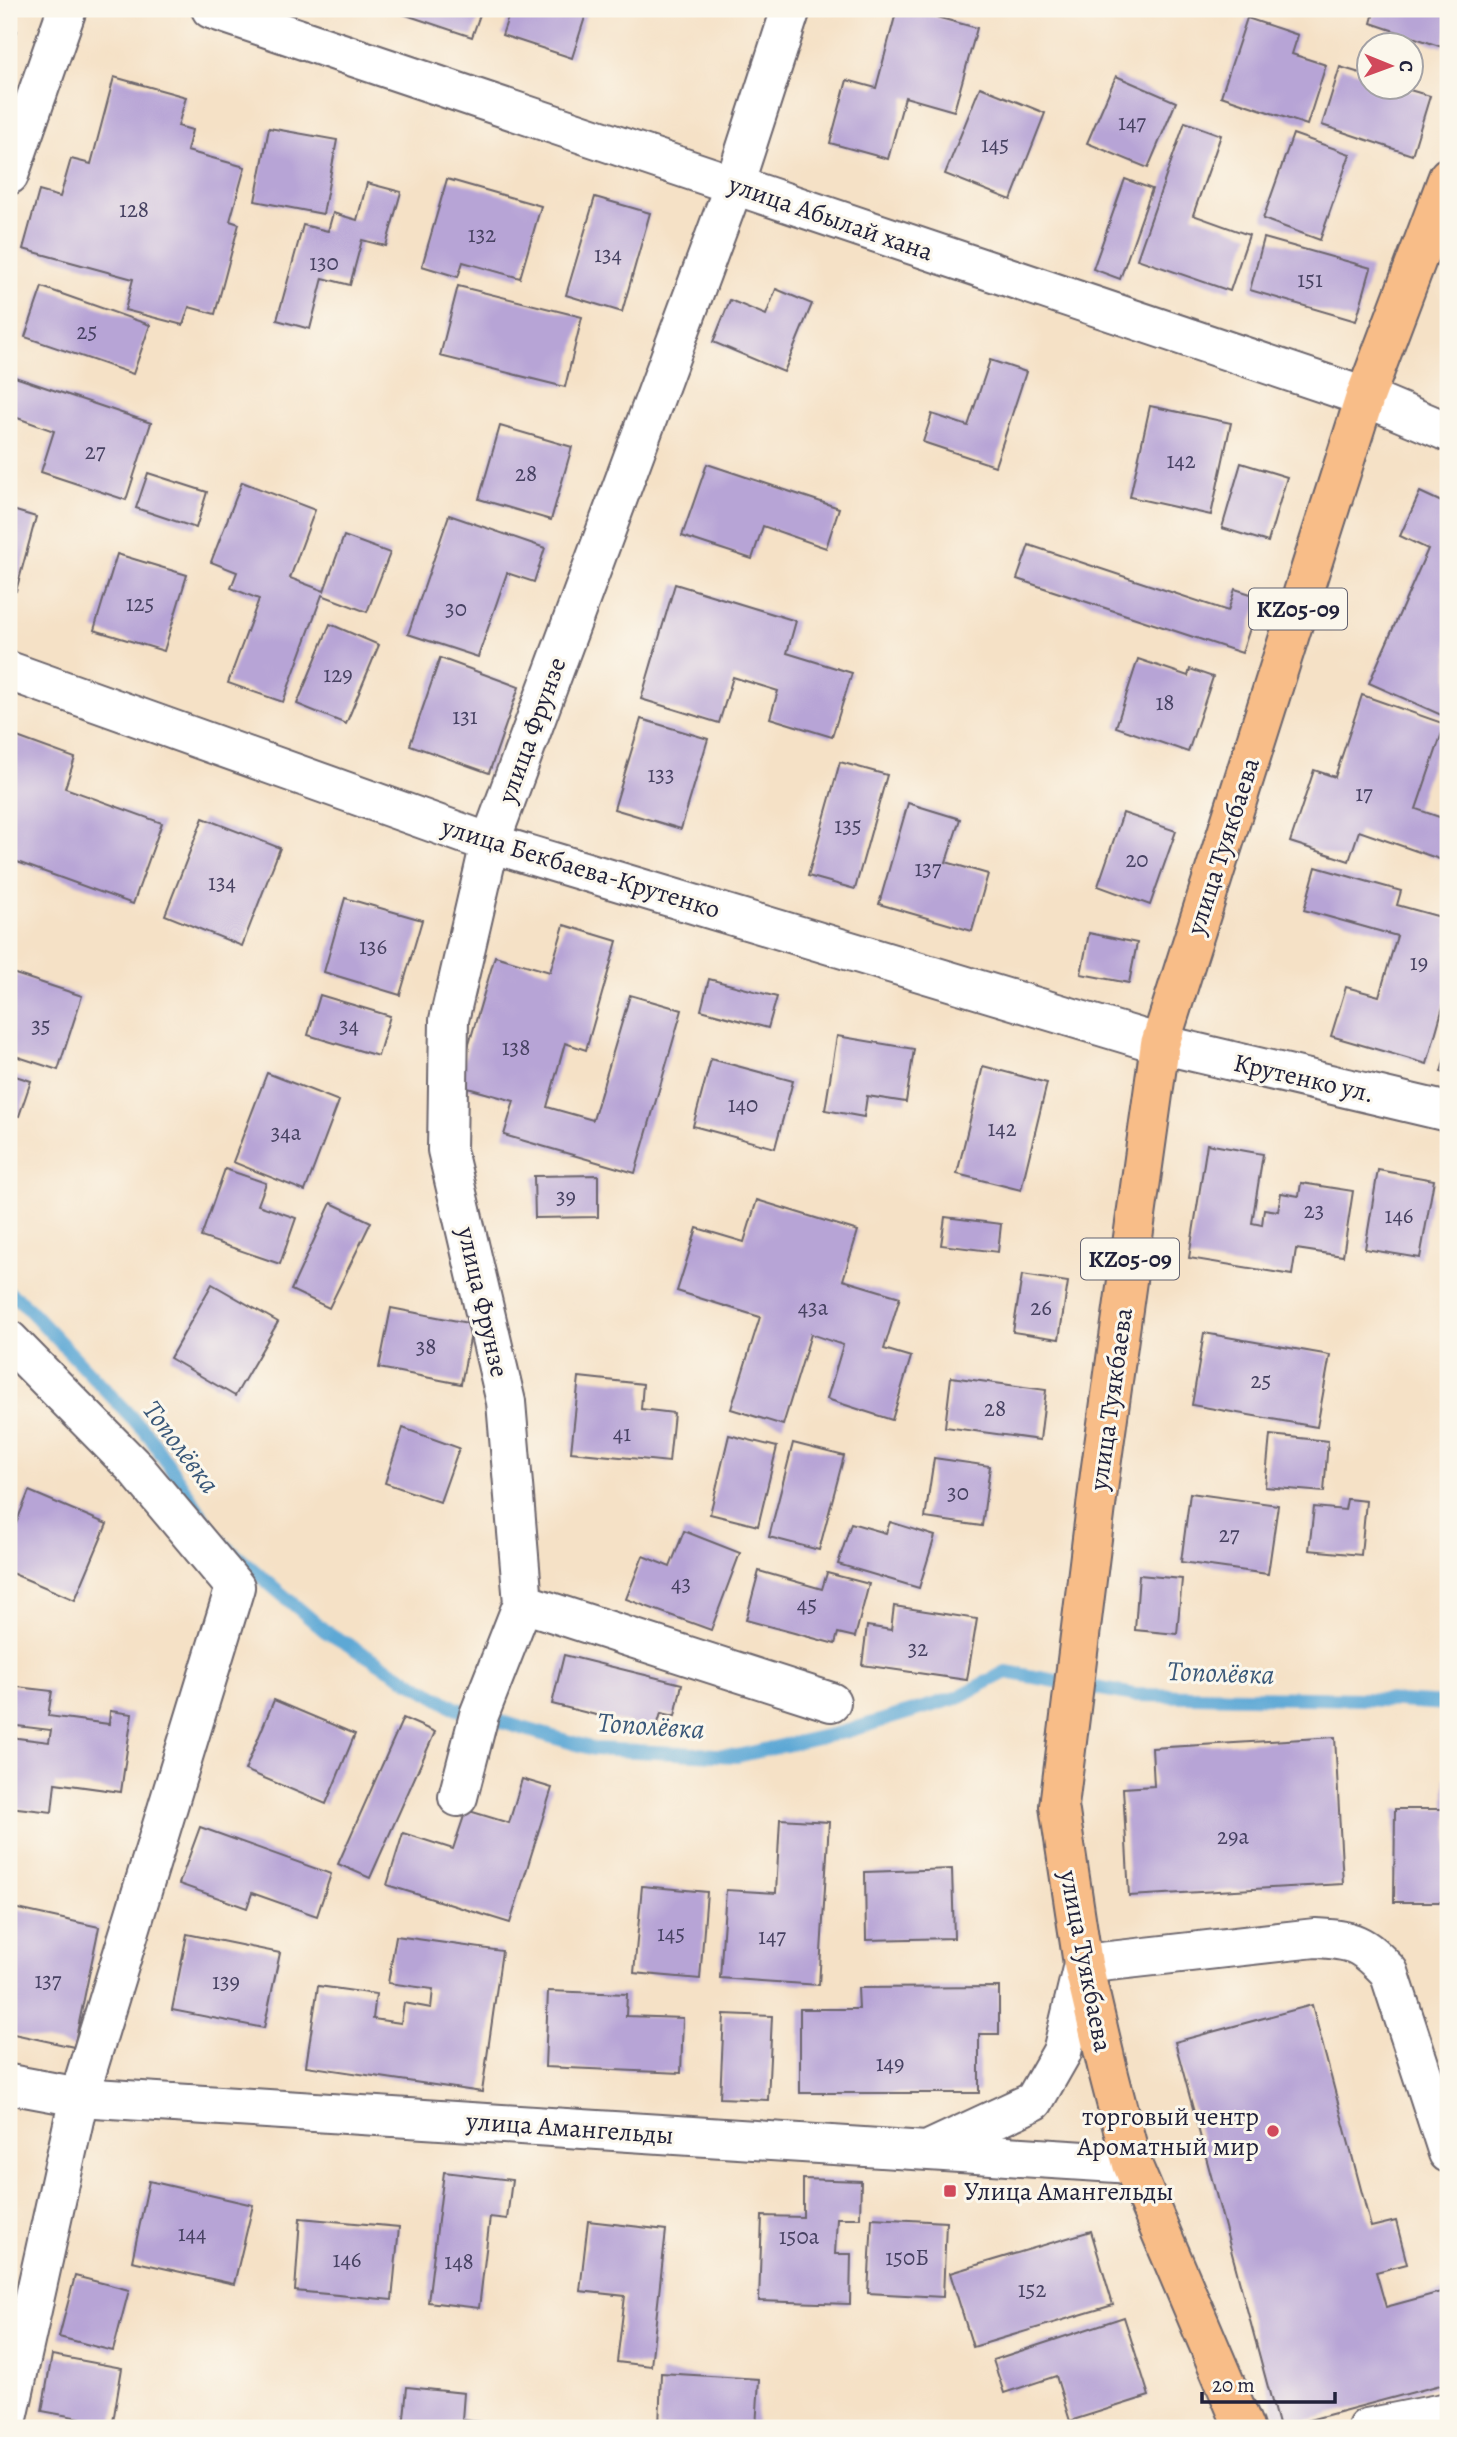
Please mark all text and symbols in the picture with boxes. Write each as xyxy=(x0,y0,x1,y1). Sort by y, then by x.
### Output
north arrow xyxy=(1356,32,1426,102)
text: С xyxy=(1393,60,1419,72)
house number: 147 xyxy=(1118,107,1146,138)
house number: 145 xyxy=(981,129,1009,160)
street label: улица Абылай хана xyxy=(723,166,938,269)
house number: 128 xyxy=(119,194,149,225)
house number: 132 xyxy=(468,219,496,250)
house number: 134 xyxy=(594,239,622,270)
house number: 130 xyxy=(309,247,339,278)
house number: 151 xyxy=(1297,264,1323,295)
house number: 25 xyxy=(77,316,97,347)
house number: 27 xyxy=(85,436,106,467)
house number: 142 xyxy=(1166,445,1196,476)
house number: 28 xyxy=(515,458,537,489)
house number: 125 xyxy=(126,588,154,619)
road number: KZ05-09 xyxy=(1249,588,1347,630)
house number: 30 xyxy=(445,593,467,624)
street label: улица Фрунзе xyxy=(489,652,575,809)
house number: 129 xyxy=(323,659,353,690)
house number: 18 xyxy=(1155,687,1175,718)
house number: 131 xyxy=(452,701,478,732)
street label: улица Туякбаева xyxy=(1178,753,1268,940)
house number: 133 xyxy=(647,759,675,790)
house number: 17 xyxy=(1355,778,1373,809)
street label: улица Бекбаева-Крутенко xyxy=(437,809,724,927)
house number: 135 xyxy=(834,810,862,841)
house number: 20 xyxy=(1125,844,1149,875)
house number: 137 xyxy=(914,853,942,884)
house number: 134 xyxy=(208,867,236,898)
house number: 136 xyxy=(359,931,387,962)
house number: 19 xyxy=(1410,947,1428,978)
house number: 35 xyxy=(31,1010,51,1041)
house number: 34 xyxy=(339,1010,359,1041)
house number: 138 xyxy=(502,1032,530,1063)
street label: Крутенко ул. xyxy=(1230,1045,1378,1111)
house number: 140 xyxy=(728,1089,758,1120)
house number: 142 xyxy=(987,1113,1017,1144)
house number: 34а xyxy=(271,1117,302,1148)
house number: 39 xyxy=(556,1181,576,1212)
house number: 23 xyxy=(1304,1195,1324,1226)
house number: 146 xyxy=(1385,1200,1413,1231)
street label: улица Фрунзе xyxy=(449,1223,517,1380)
road number: KZ05-09 xyxy=(1081,1238,1179,1280)
house number: 43а xyxy=(798,1292,829,1323)
house number: 26 xyxy=(1030,1292,1052,1323)
street label: улица Туякбаева xyxy=(1081,1305,1141,1494)
house number: 38 xyxy=(416,1331,436,1362)
house number: 25 xyxy=(1251,1365,1271,1396)
water label: Тополёвка xyxy=(134,1393,228,1501)
house number: 28 xyxy=(984,1393,1006,1424)
house number: 41 xyxy=(613,1418,631,1449)
house number: 30 xyxy=(947,1477,969,1508)
house number: 27 xyxy=(1219,1519,1240,1550)
house number: 43 xyxy=(671,1568,691,1599)
house number: 45 xyxy=(797,1589,817,1620)
house number: 32 xyxy=(908,1633,928,1664)
water label: Тополёвка xyxy=(1167,1652,1275,1694)
water label: Тополёвка xyxy=(596,1703,706,1749)
house number: 29а xyxy=(1217,1821,1249,1852)
street label: улица Туякбаева xyxy=(1051,1866,1121,2055)
house number: 145 xyxy=(657,1918,685,1949)
house number: 147 xyxy=(758,1921,786,1952)
house number: 137 xyxy=(34,1965,62,1996)
house number: 139 xyxy=(212,1966,240,1997)
house number: 149 xyxy=(876,2048,904,2079)
place label: торговый чентр Ароматный мир xyxy=(1076,2099,1259,2164)
street label: улица Амангельды xyxy=(464,2103,675,2153)
marker: торговый чентр Ароматный мир xyxy=(1265,2123,1281,2139)
place label: Улица Амангельды xyxy=(964,2174,1174,2209)
marker: Улица Амангельды xyxy=(942,2183,958,2199)
house number: 144 xyxy=(178,2218,206,2249)
house number: 150а xyxy=(779,2221,820,2252)
house number: 150Б xyxy=(885,2242,929,2273)
house number: 146 xyxy=(333,2244,361,2275)
house number: 148 xyxy=(444,2246,474,2277)
house number: 152 xyxy=(1018,2274,1046,2305)
scale bar xyxy=(1202,2360,1334,2404)
text: 20 m xyxy=(1212,2371,1255,2399)

